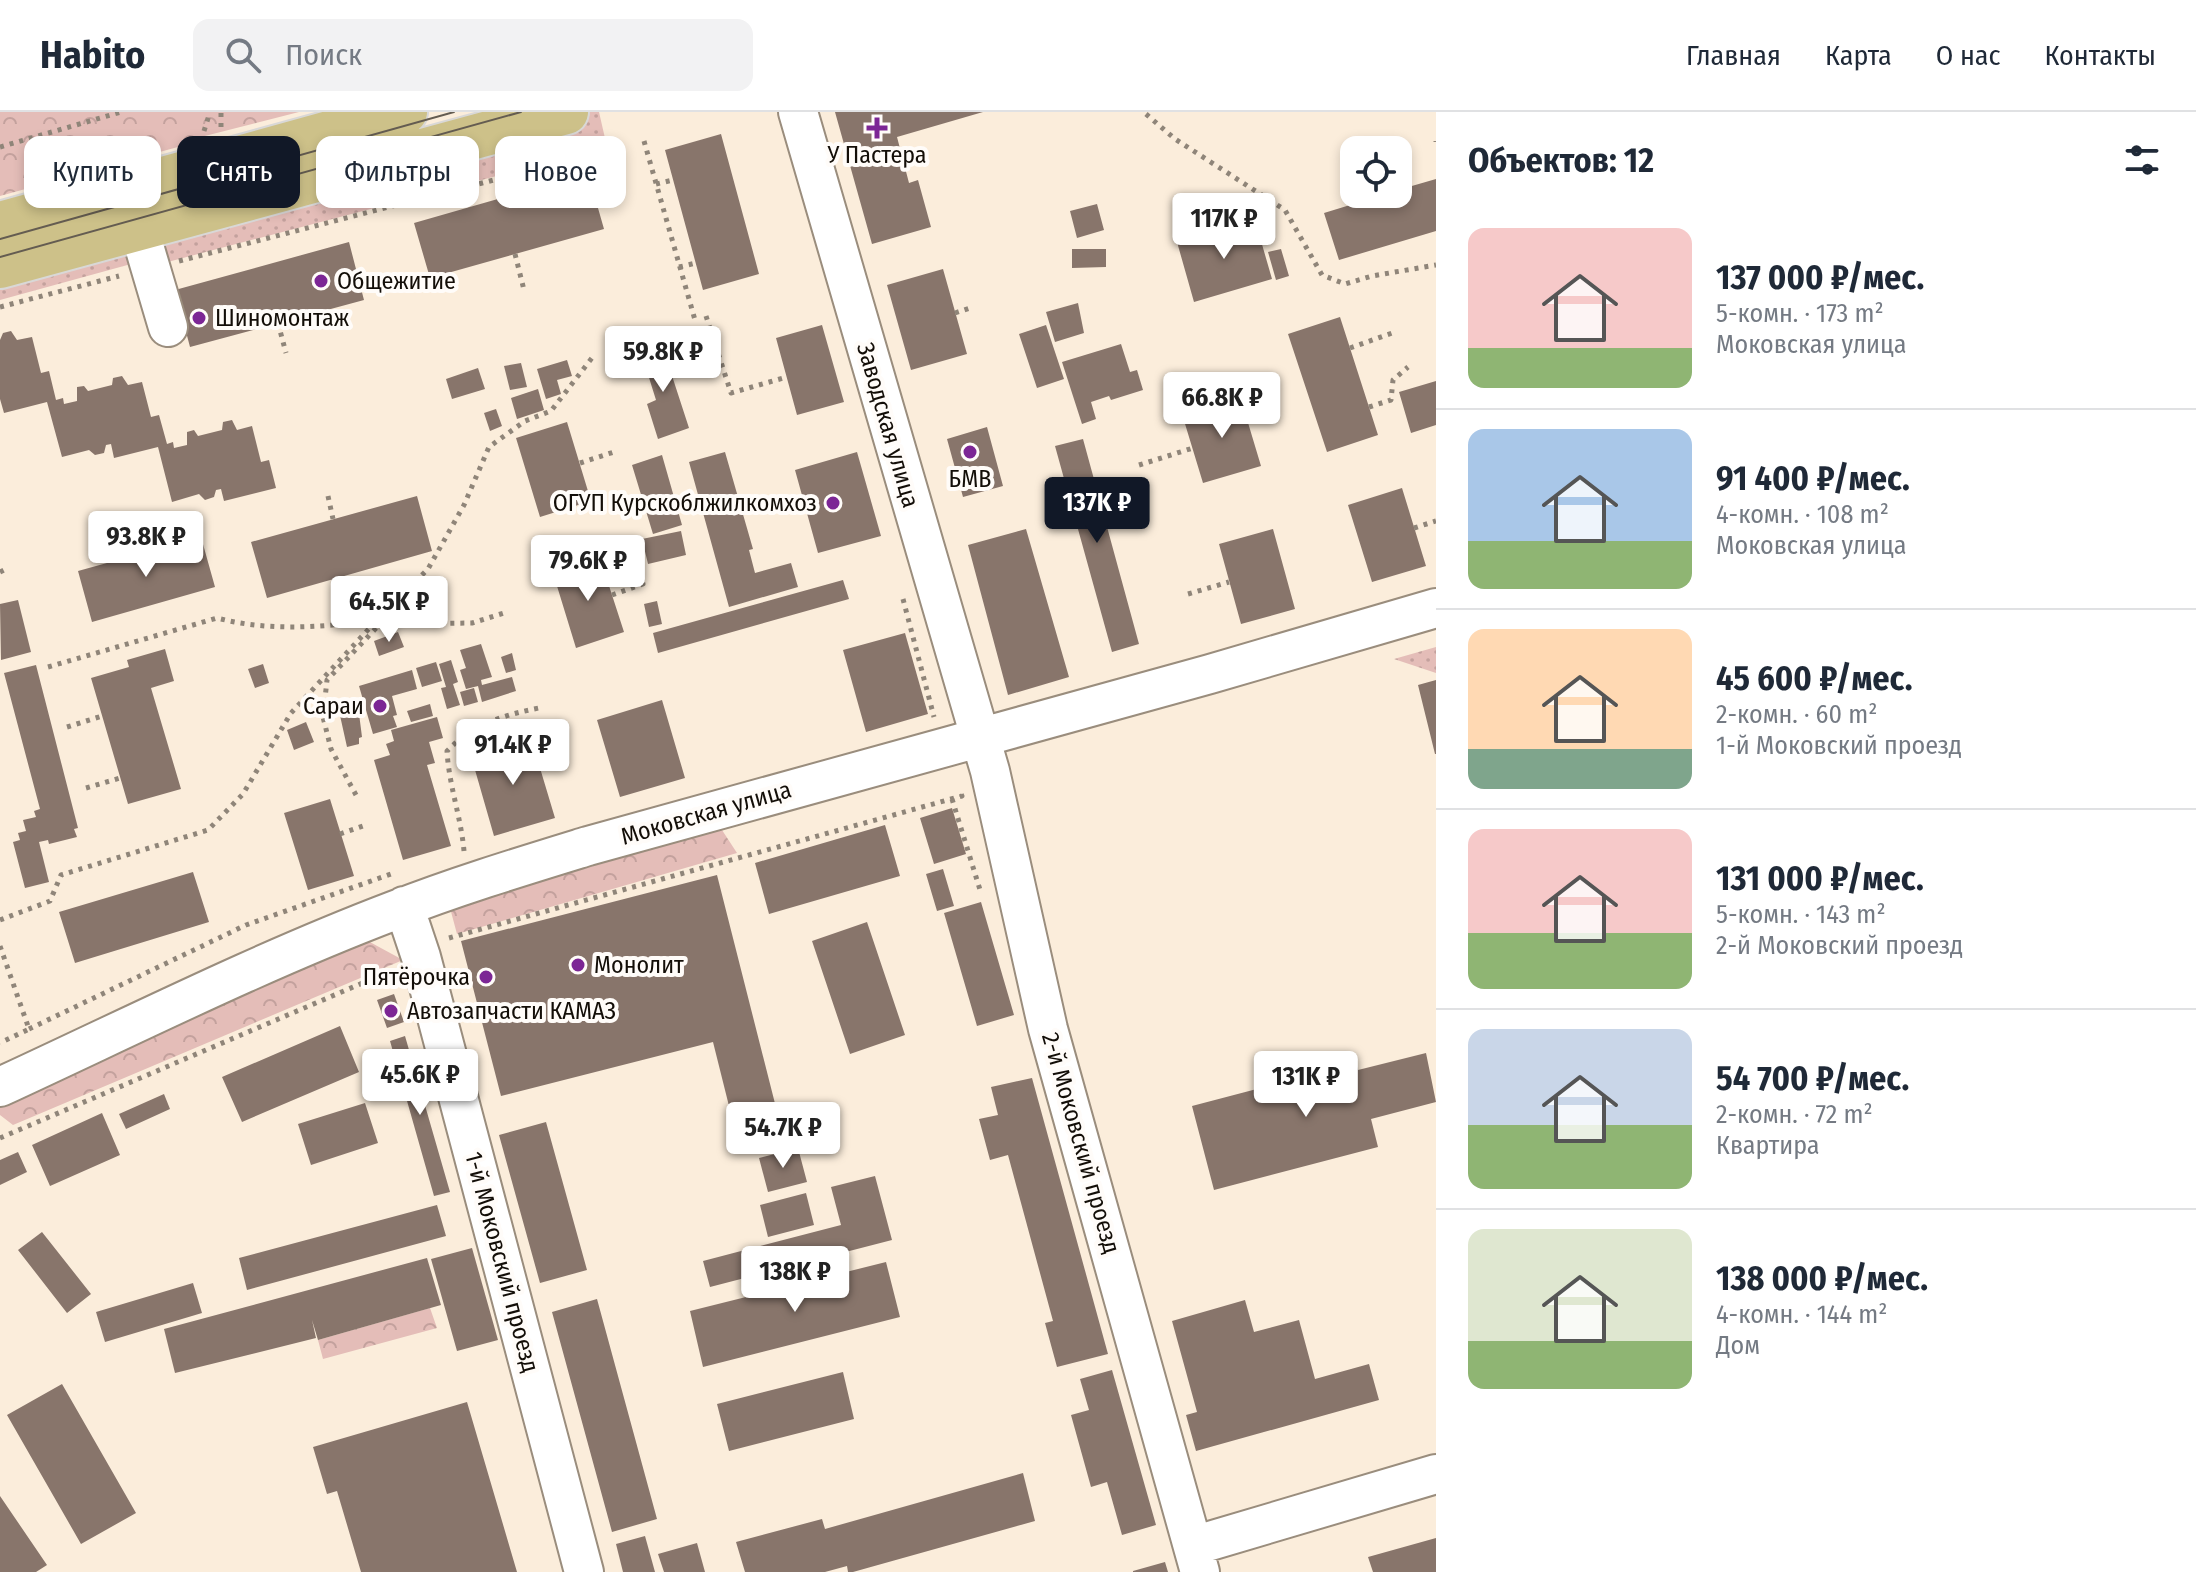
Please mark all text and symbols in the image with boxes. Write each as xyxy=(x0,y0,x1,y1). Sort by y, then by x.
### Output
search box xyxy=(193,19,753,91)
text: Habito xyxy=(40,32,145,78)
icon: search xyxy=(221,33,265,77)
text: Поиск xyxy=(285,37,362,73)
text: Главная xyxy=(1686,39,1781,72)
text: Карта xyxy=(1825,39,1892,72)
text: О нас xyxy=(1936,39,2001,72)
text: Контакты xyxy=(2045,39,2156,72)
marker: У Пастера xyxy=(868,119,886,137)
chip: Купить xyxy=(24,136,161,208)
chip: Снять xyxy=(177,136,300,208)
chip: Фильтры xyxy=(316,136,479,208)
chip: Новое xyxy=(495,136,626,208)
map controls xyxy=(1340,136,1412,208)
button: locate xyxy=(1340,136,1412,208)
icon: filters xyxy=(2120,138,2164,182)
text: Объектов: 12 xyxy=(1468,140,1654,181)
place label: У Пастера xyxy=(826,141,927,169)
pin: 117K ₽ xyxy=(1159,193,1289,261)
text: 117K ₽ xyxy=(1190,203,1258,234)
text: 137 000 ₽/мес. xyxy=(1716,257,1924,298)
icon: home xyxy=(1532,260,1628,356)
place label: Общежитие xyxy=(337,267,456,295)
marker: Общежитие xyxy=(312,272,330,290)
text: 5-комн. · 173 m² xyxy=(1716,298,1884,329)
place label: Шиномонтаж xyxy=(215,304,350,332)
marker: Шиномонтаж xyxy=(190,309,208,327)
pin: 59.8K ₽ xyxy=(589,326,737,394)
text: Моковская улица xyxy=(1716,329,1907,360)
text: 59.8K ₽ xyxy=(623,336,703,367)
street label: Заводская улица xyxy=(851,339,925,511)
pin: 66.8K ₽ xyxy=(1148,372,1296,440)
text: 66.8K ₽ xyxy=(1181,382,1263,413)
marker: БМВ xyxy=(961,443,979,461)
text: 91 400 ₽/мес. xyxy=(1716,458,1910,499)
icon: home xyxy=(1532,461,1628,557)
place label: БМВ xyxy=(949,465,991,493)
pin: 137K ₽ xyxy=(1032,477,1162,545)
text: 137K ₽ xyxy=(1063,487,1131,518)
place label: ОГУП Курскоблжилкомхоз xyxy=(553,489,817,517)
marker: ОГУП Курскоблжилкомхоз xyxy=(824,494,842,512)
text: 4-комн. · 108 m² xyxy=(1716,499,1889,530)
pin: 93.8K ₽ xyxy=(72,511,220,579)
text: 93.8K ₽ xyxy=(106,521,186,552)
text: Моковская улица xyxy=(1716,530,1907,561)
pin: 79.6K ₽ xyxy=(514,535,662,603)
text: 79.6K ₽ xyxy=(549,545,627,576)
pin: 64.5K ₽ xyxy=(315,576,463,644)
text: 64.5K ₽ xyxy=(349,586,429,617)
text: 45 600 ₽/мес. xyxy=(1716,658,1913,699)
icon: home xyxy=(1532,661,1628,757)
place label: Сараи xyxy=(303,692,364,720)
marker: Сараи xyxy=(371,697,389,715)
text: 2-комн. · 60 m² xyxy=(1716,699,1877,730)
pin: 91.4K ₽ xyxy=(439,719,587,787)
text: 91.4K ₽ xyxy=(474,729,552,760)
text: 1-й Моковский проезд xyxy=(1716,730,1962,761)
street label: Моковская улица xyxy=(618,775,794,851)
text: 131 000 ₽/мес. xyxy=(1716,858,1924,899)
icon: home xyxy=(1532,861,1628,957)
text: 5-комн. · 143 m² xyxy=(1716,899,1886,930)
text: 2-й Моковский проезд xyxy=(1716,930,1963,961)
place label: Монолит xyxy=(594,951,684,979)
marker: Монолит xyxy=(569,956,587,974)
place label: Пятёрочка xyxy=(363,963,470,991)
marker: Пятёрочка xyxy=(477,968,495,986)
place label: Автозапчасти КАМАЗ xyxy=(407,997,616,1025)
marker: Автозапчасти КАМАЗ xyxy=(382,1002,400,1020)
street label: 2-й Моковский проезд xyxy=(1036,1029,1126,1257)
pin: 45.6K ₽ xyxy=(346,1049,494,1117)
pin: 131K ₽ xyxy=(1241,1051,1371,1119)
text: 54 700 ₽/мес. xyxy=(1716,1058,1909,1099)
text: 45.6K ₽ xyxy=(380,1059,460,1090)
text: 131K ₽ xyxy=(1272,1061,1340,1092)
icon: home xyxy=(1532,1061,1628,1157)
text: 2-комн. · 72 m² xyxy=(1716,1099,1873,1130)
pin: 54.7K ₽ xyxy=(709,1102,857,1170)
text: 54.7K ₽ xyxy=(744,1112,822,1143)
text: Квартира xyxy=(1716,1130,1820,1161)
street label: 1-й Моковский проезд xyxy=(459,1149,545,1375)
pin: 138K ₽ xyxy=(730,1246,860,1314)
text: 138K ₽ xyxy=(759,1256,831,1287)
text: 138 000 ₽/мес. xyxy=(1716,1258,1928,1299)
icon: home xyxy=(1532,1261,1628,1357)
text: 4-комн. · 144 m² xyxy=(1716,1299,1887,1330)
text: Дом xyxy=(1716,1330,1760,1361)

